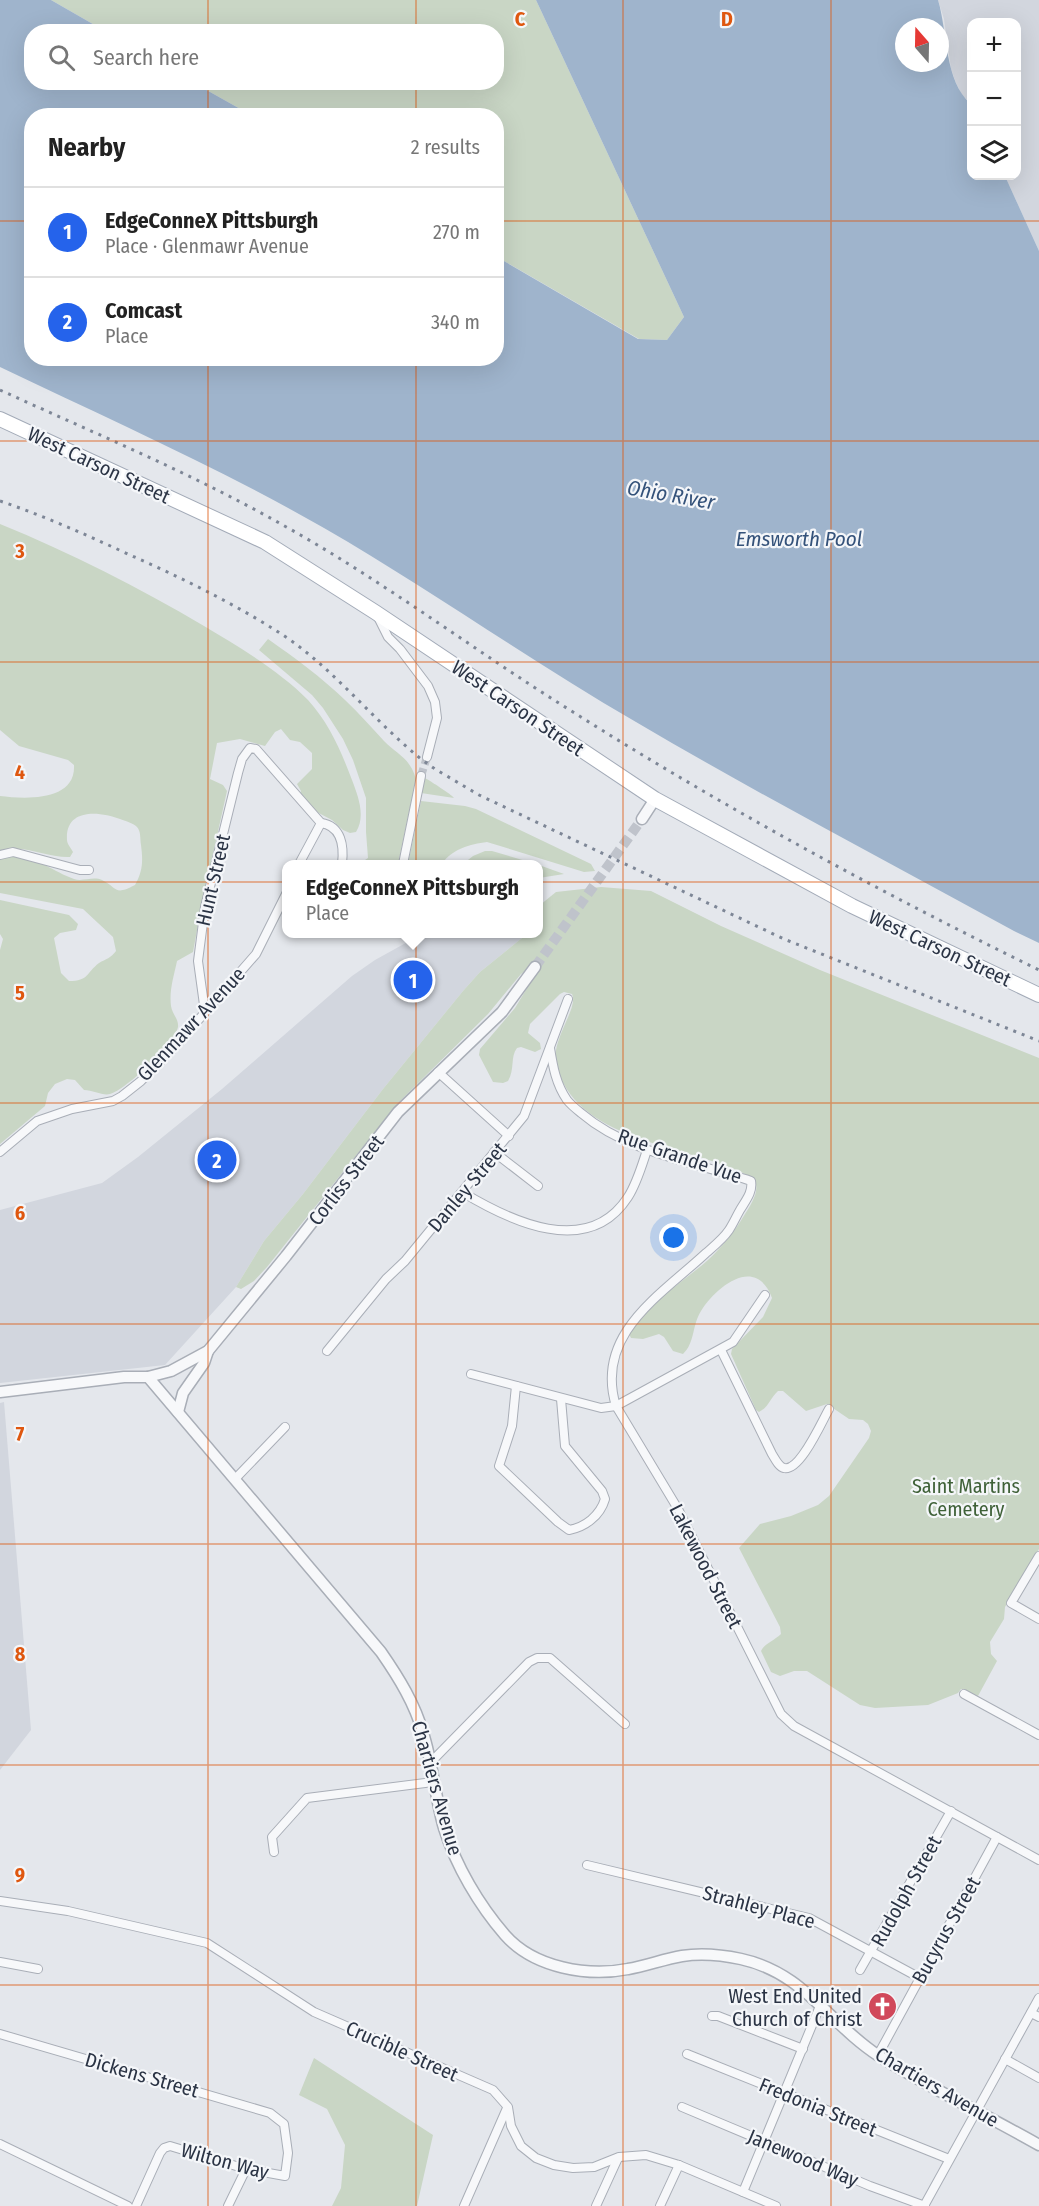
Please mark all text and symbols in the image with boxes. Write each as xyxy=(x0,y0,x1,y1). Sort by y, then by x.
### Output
text: C xyxy=(515,7,526,31)
text: D xyxy=(721,7,733,31)
north arrow xyxy=(895,18,949,72)
map controls xyxy=(967,18,1021,180)
button: + xyxy=(967,18,1021,72)
search box xyxy=(24,24,504,90)
icon: search xyxy=(45,41,78,74)
text: Search here xyxy=(93,44,199,71)
button: − xyxy=(967,72,1021,126)
button: layers xyxy=(967,126,1021,180)
text: Nearby xyxy=(48,132,125,163)
text: 2 results xyxy=(411,135,480,159)
text: EdgeConneX Pittsburgh xyxy=(105,207,318,234)
text: 1 xyxy=(63,220,72,244)
text: 270 m xyxy=(433,220,480,244)
text: Place · Glenmawr Avenue xyxy=(105,234,309,258)
text: Comcast xyxy=(105,297,182,324)
text: 2 xyxy=(63,310,72,334)
text: 340 m xyxy=(431,310,480,334)
text: Place xyxy=(105,324,148,348)
street label: West Carson Street xyxy=(24,422,174,509)
water label: Ohio River xyxy=(625,475,717,516)
water label: Emsworth Pool xyxy=(736,526,862,552)
text: 3 xyxy=(14,539,25,563)
street label: West Carson Street xyxy=(447,655,589,761)
text: 4 xyxy=(15,760,25,784)
street label: Hunt Street xyxy=(191,831,235,928)
popup xyxy=(282,860,543,938)
text: EdgeConneX Pittsburgh xyxy=(306,874,519,901)
text: Place xyxy=(306,901,349,925)
street label: West Carson Street xyxy=(865,905,1015,992)
pin: 1 xyxy=(394,958,432,1002)
street label: Glenmawr Avenue xyxy=(132,962,250,1086)
text: 5 xyxy=(15,981,25,1005)
street label: Rue Grande Vue xyxy=(615,1124,745,1188)
street label: Corliss Street xyxy=(303,1130,389,1230)
street label: Danley Street xyxy=(423,1137,512,1237)
pin: 2 xyxy=(198,1138,236,1182)
text: 6 xyxy=(15,1201,25,1225)
your location xyxy=(659,1223,688,1252)
text: 7 xyxy=(16,1422,25,1446)
park label: Saint Martins Cemetery xyxy=(912,1474,1020,1521)
street label: Lakewood Street xyxy=(664,1500,748,1633)
text: 8 xyxy=(15,1642,26,1666)
street label: Chartiers Avenue xyxy=(406,1718,468,1858)
street label: Rudolph Street xyxy=(866,1831,947,1951)
text: 9 xyxy=(15,1863,25,1887)
street label: Bucyrus Street xyxy=(907,1872,985,1988)
street label: Strahley Place xyxy=(700,1881,818,1933)
place label: West End United Church of Christ xyxy=(728,1984,862,2031)
church icon: West End United Church of Christ xyxy=(867,1991,899,2023)
street label: Crucible Street xyxy=(342,2016,462,2087)
street label: Chartiers Avenue xyxy=(871,2042,1003,2132)
street label: Dickens Street xyxy=(82,2047,202,2103)
street label: Fredonia Street xyxy=(756,2072,881,2142)
street label: Janewood Way xyxy=(744,2124,862,2192)
street label: Wilton Way xyxy=(178,2138,272,2184)

